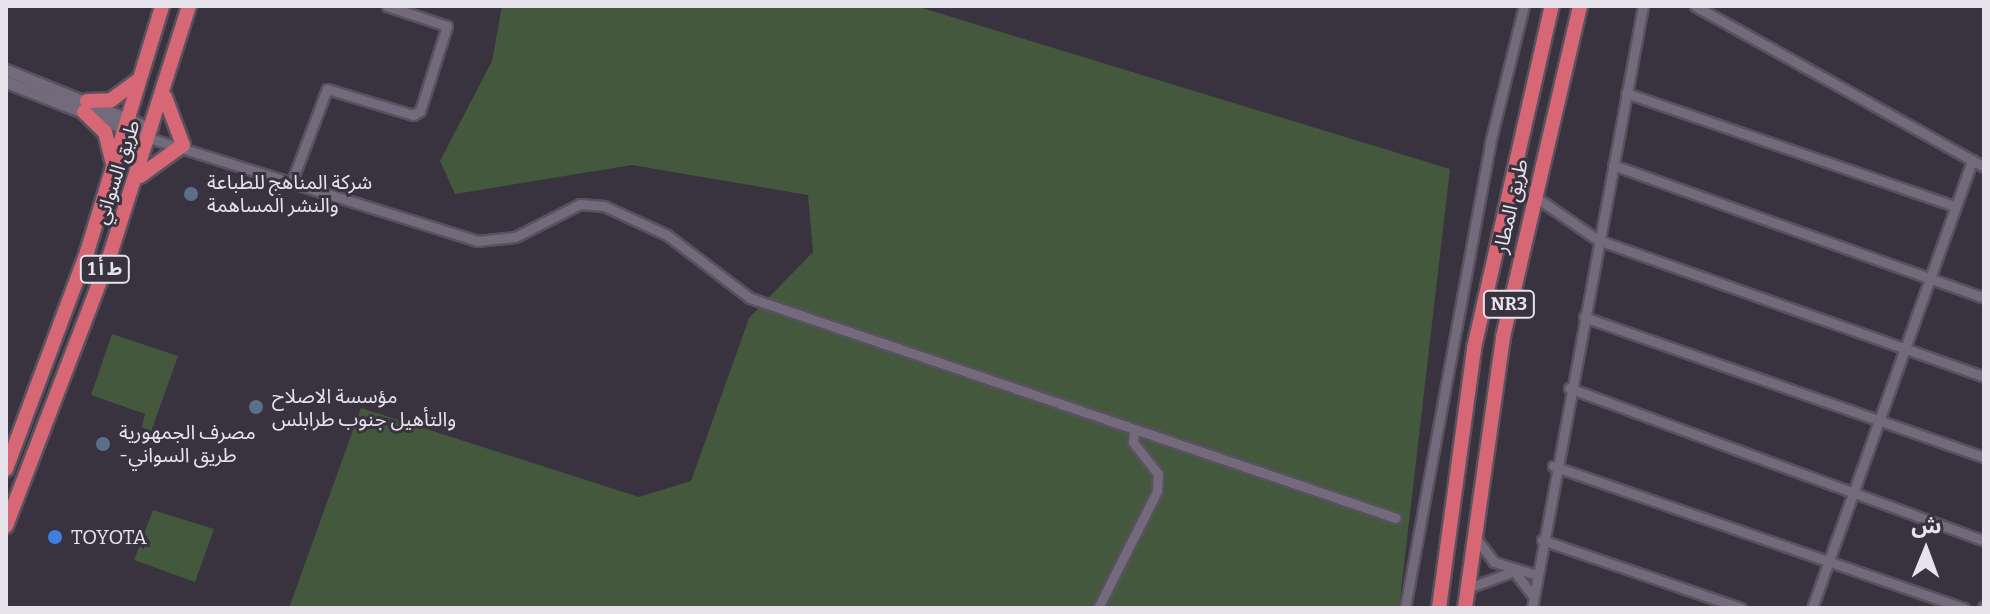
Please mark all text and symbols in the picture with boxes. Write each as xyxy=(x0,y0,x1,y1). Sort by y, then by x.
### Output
street label: طريق السواني xyxy=(89,117,145,227)
street label: طريق المطار xyxy=(1489,157,1533,255)
place label: شركة المناهج للطباعة والنشر المساهمة xyxy=(207,170,372,217)
marker: شركة المناهج للطباعة والنشر المساهمة xyxy=(182,185,200,203)
road number: ط أ 1 xyxy=(79,255,131,283)
road number: NR3 xyxy=(1481,290,1537,318)
place label: مؤسسة الاصلاح والتأهيل جنوب طرابلس xyxy=(272,384,456,431)
marker: مؤسسة الاصلاح والتأهيل جنوب طرابلس xyxy=(247,398,265,416)
place label: مصرف الجمهورية -طريق السواني xyxy=(119,420,256,467)
marker: مصرف الجمهورية -طريق السواني xyxy=(94,435,112,453)
north arrow xyxy=(1886,510,1966,590)
text: ش xyxy=(1911,512,1942,539)
place label: TOYOTA xyxy=(71,525,147,549)
marker: TOYOTA xyxy=(46,528,64,546)

